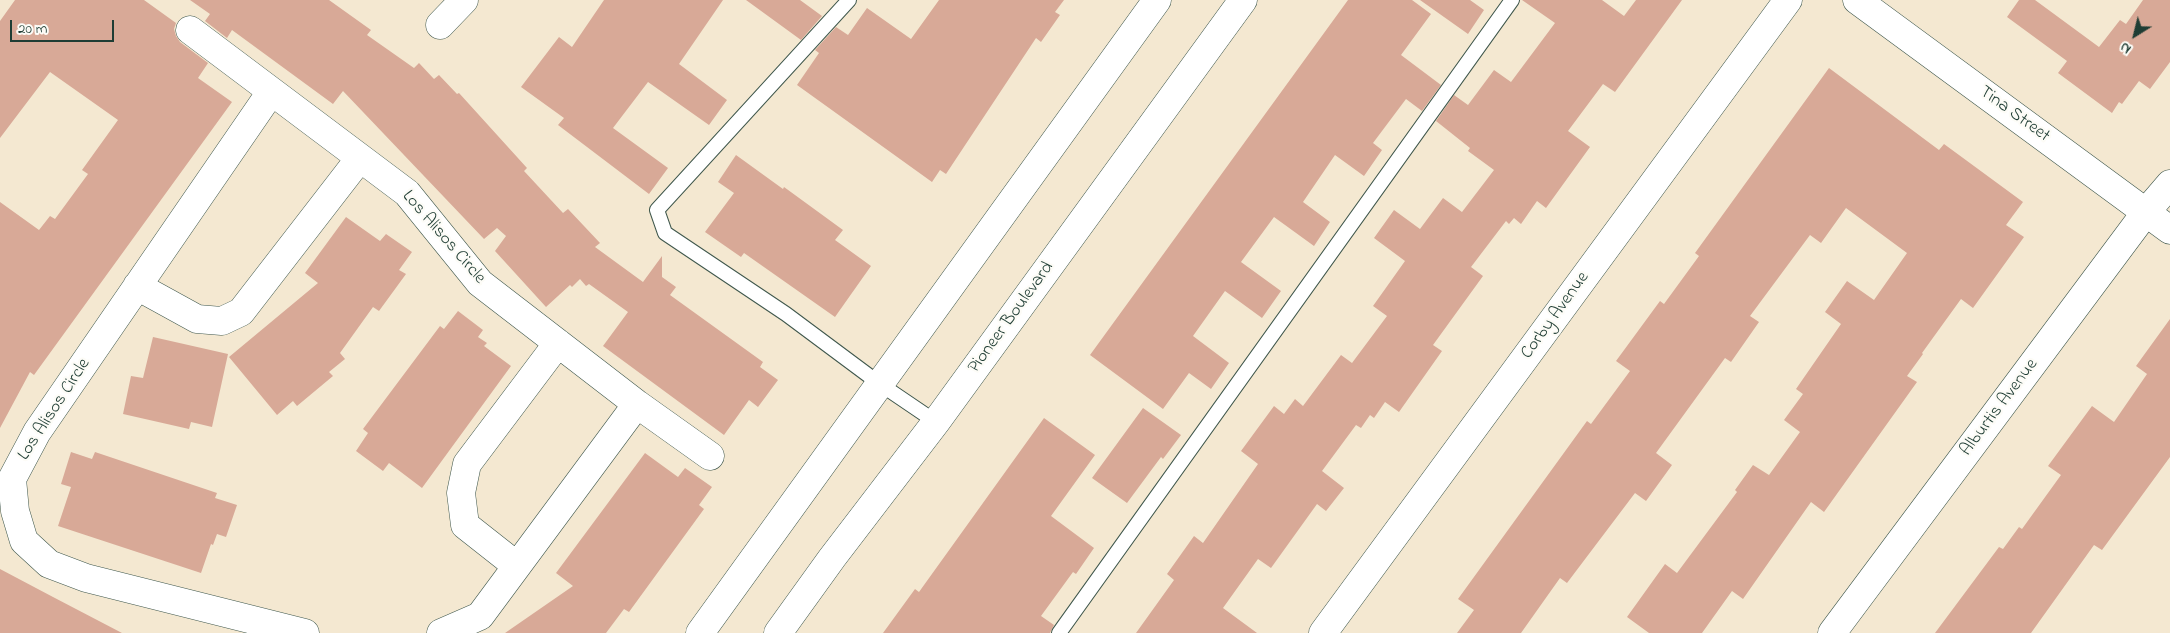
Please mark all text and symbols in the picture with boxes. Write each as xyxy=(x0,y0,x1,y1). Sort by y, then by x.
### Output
scale bar xyxy=(12,10,116,42)
north arrow xyxy=(2110,10,2160,60)
text: 20 m xyxy=(18,18,47,40)
text: N xyxy=(2116,36,2136,59)
street label: Tina Street xyxy=(1974,82,2054,148)
street label: Los Alisos Circle xyxy=(396,187,490,289)
street label: Pioneer Boulevard xyxy=(964,258,1060,378)
street label: Corby Avenue xyxy=(1517,268,1595,364)
street label: Los Alisos Circle xyxy=(14,355,96,465)
street label: Alburtis Avenue xyxy=(1956,355,2044,461)

